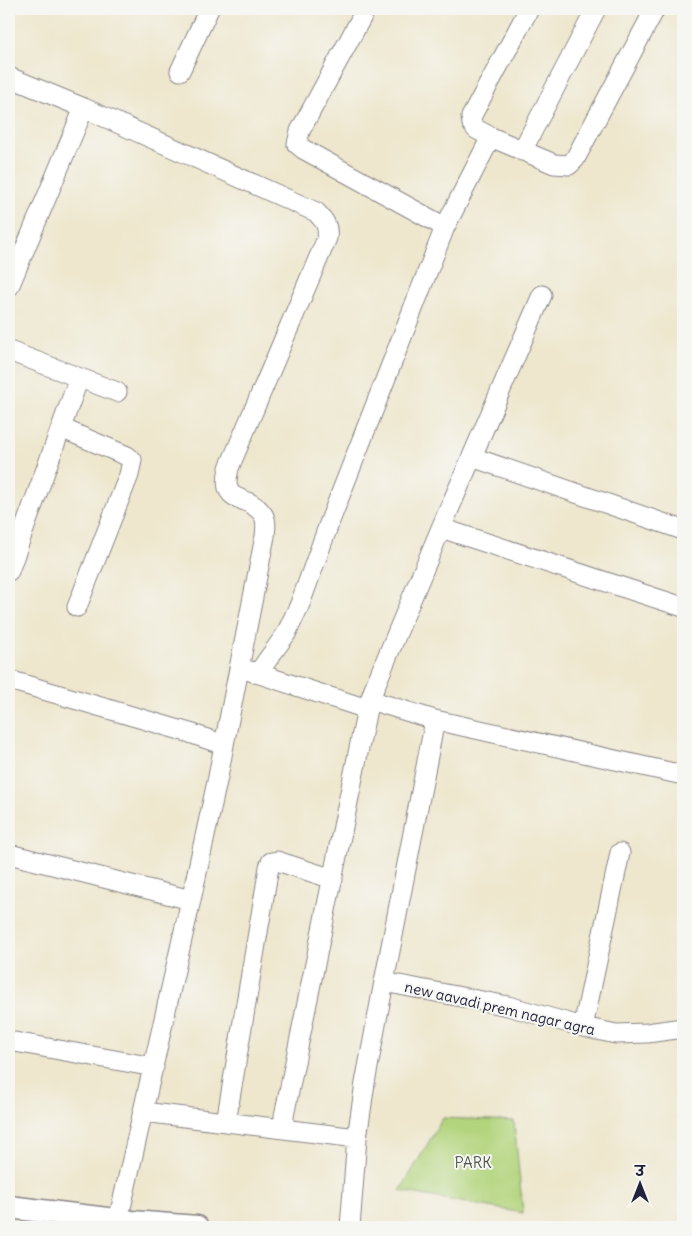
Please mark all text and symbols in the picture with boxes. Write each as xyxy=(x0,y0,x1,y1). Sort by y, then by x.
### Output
street label: new aavadi prem nagar agra xyxy=(403,977,598,1039)
park label: PARK xyxy=(454,1153,492,1172)
north arrow xyxy=(614,1158,664,1208)
text: उ xyxy=(633,1162,646,1180)

